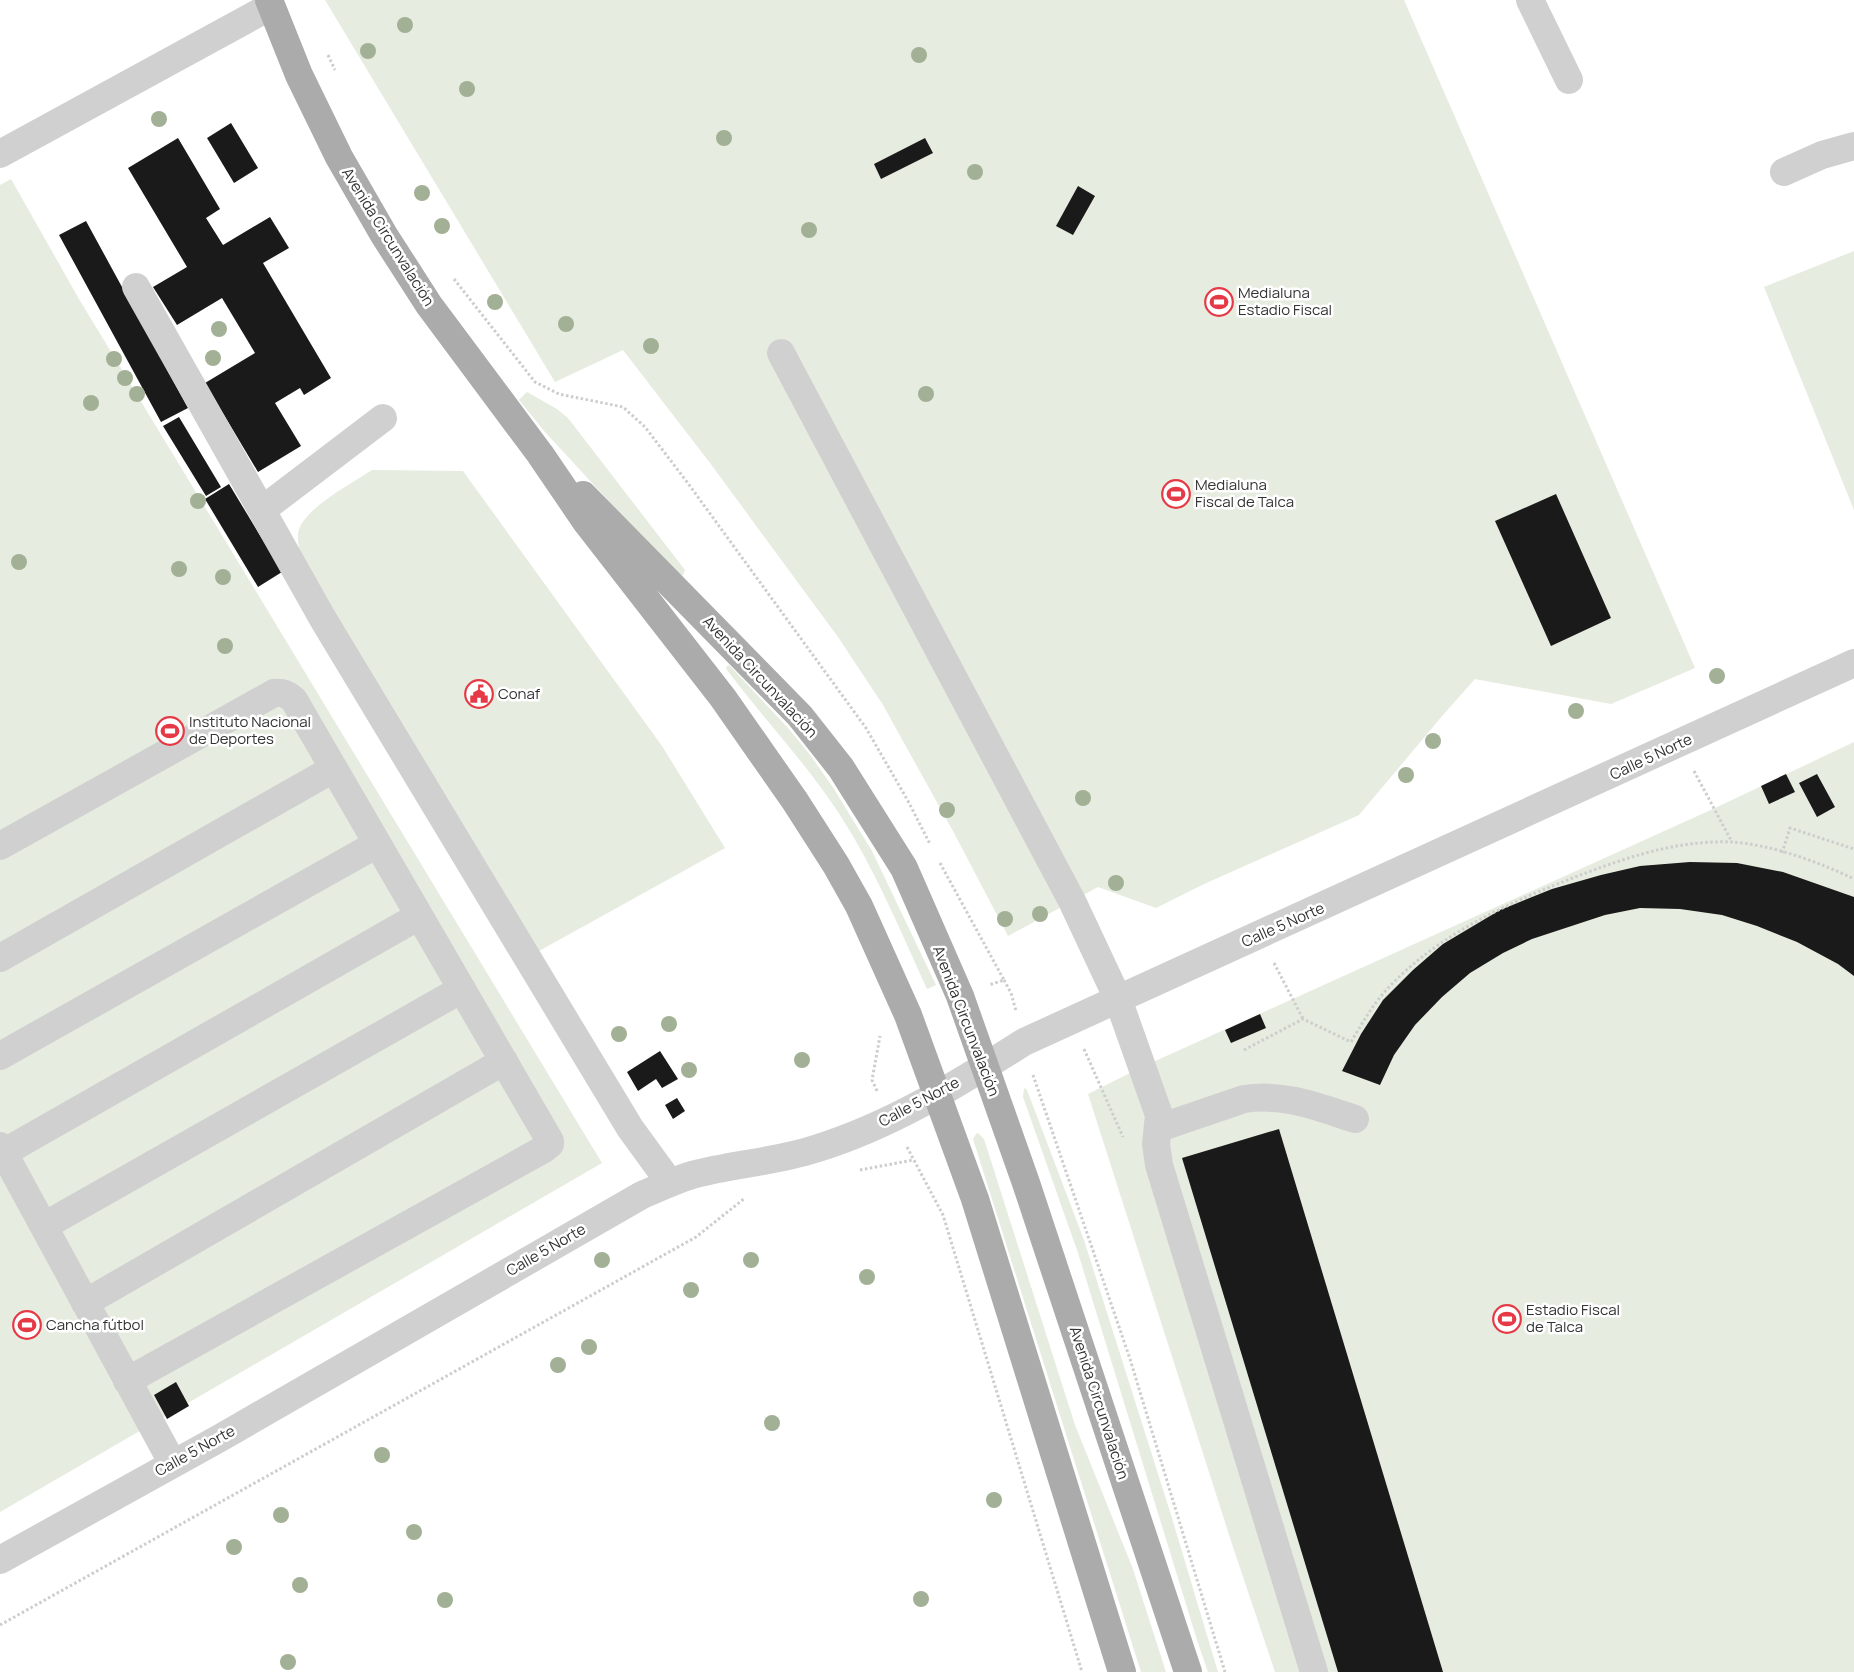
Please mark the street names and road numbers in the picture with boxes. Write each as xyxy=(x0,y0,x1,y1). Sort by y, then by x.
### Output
street label: Avenida Circunvalación xyxy=(337,163,440,310)
street label: Avenida Circunvalación xyxy=(698,611,823,742)
street label: Calle 5 Norte xyxy=(1606,728,1696,785)
street label: Calle 5 Norte xyxy=(1238,897,1328,952)
street label: Avenida Circunvalación xyxy=(928,943,1005,1099)
street label: Calle 5 Norte xyxy=(875,1071,963,1132)
street label: Calle 5 Norte xyxy=(502,1218,590,1281)
street label: Avenida Circunvalación xyxy=(1065,1324,1134,1482)
street label: Calle 5 Norte xyxy=(151,1420,239,1481)

